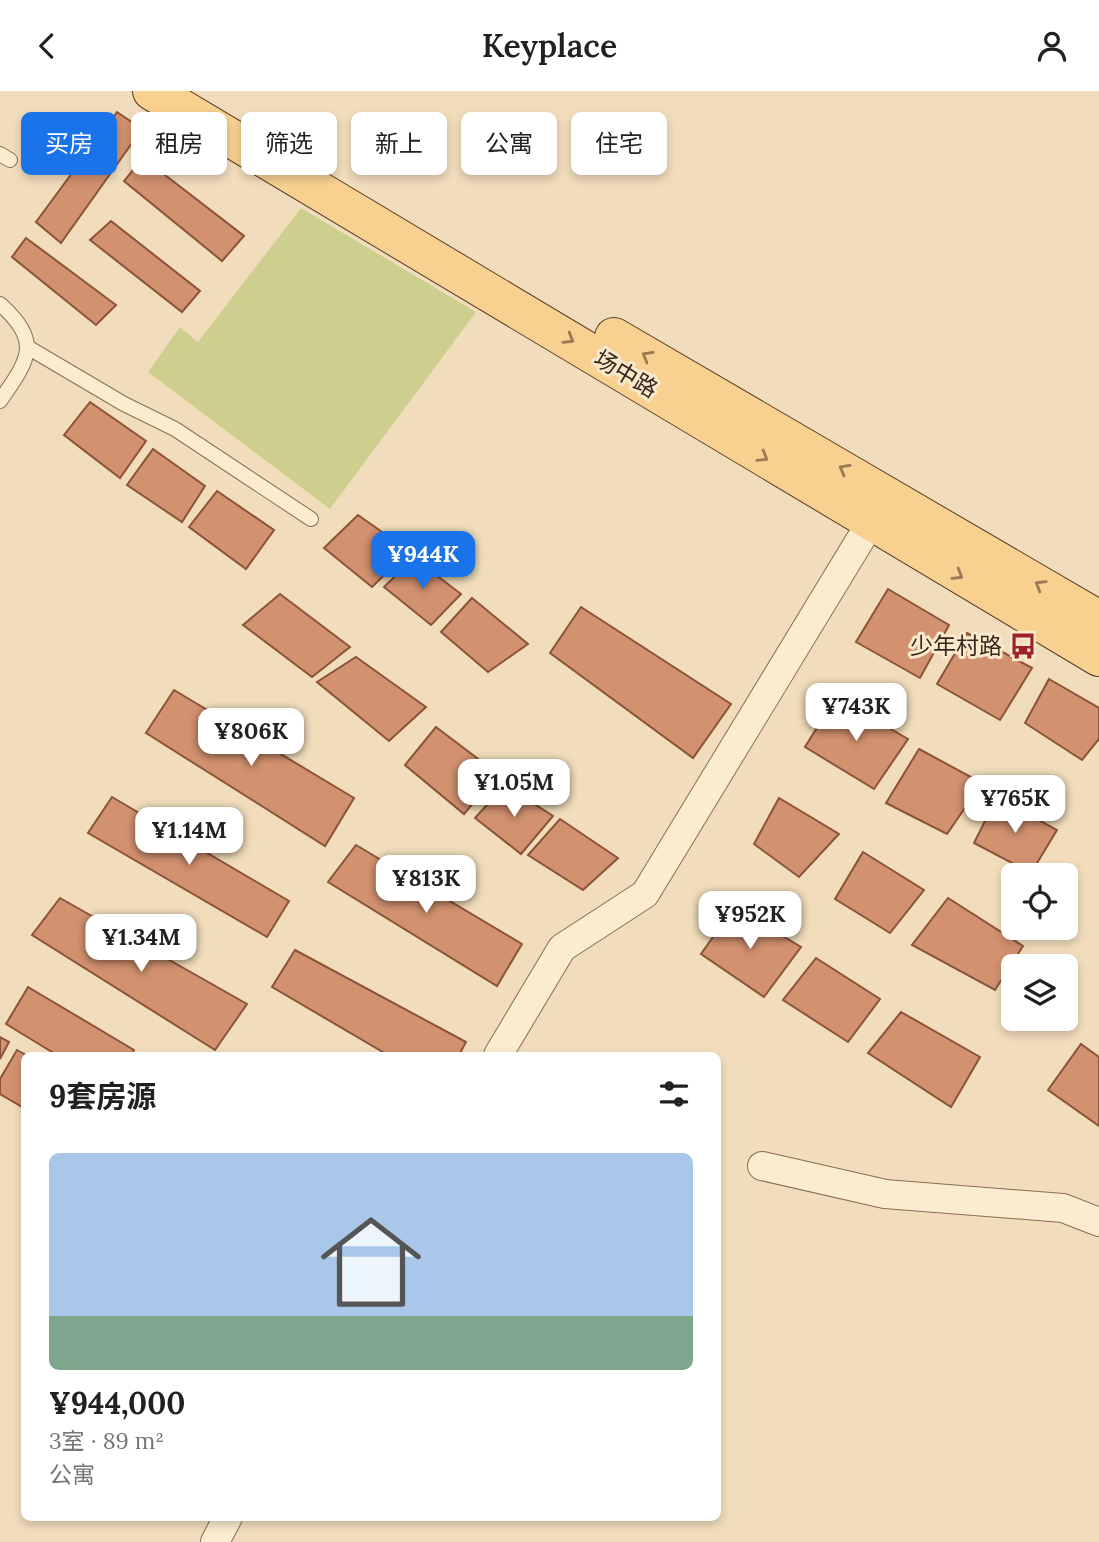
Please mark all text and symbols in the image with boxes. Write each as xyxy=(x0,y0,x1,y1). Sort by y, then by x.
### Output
text: Keyplace xyxy=(482,25,617,66)
icon: back xyxy=(28,27,66,65)
icon: person xyxy=(1033,27,1071,65)
chip: 买房 xyxy=(21,112,117,175)
chip: 租房 xyxy=(131,112,227,175)
chip: 筛选 xyxy=(241,112,337,175)
chip: 新上 xyxy=(351,112,447,175)
chip: 公寓 xyxy=(461,112,557,175)
chip: 住宅 xyxy=(571,112,667,175)
one-way arrow xyxy=(561,331,574,344)
street label: 场中路 xyxy=(589,343,663,404)
one-way arrow xyxy=(642,351,655,364)
one-way arrow xyxy=(756,449,769,462)
one-way arrow xyxy=(839,464,852,477)
pin: ¥944K xyxy=(374,531,472,591)
text: ¥944K xyxy=(387,539,459,568)
one-way arrow xyxy=(950,566,963,579)
one-way arrow xyxy=(1035,580,1048,593)
place label: 少年村路 xyxy=(910,631,1002,660)
bus stop icon: 少年村路 xyxy=(1008,631,1038,661)
pin: ¥743K xyxy=(807,683,905,743)
text: ¥743K xyxy=(822,691,890,720)
pin: ¥806K xyxy=(202,709,300,768)
text: ¥806K xyxy=(214,716,288,745)
pin: ¥1.05M xyxy=(457,759,571,819)
text: ¥1.05M xyxy=(474,767,554,796)
pin: ¥765K xyxy=(966,775,1064,835)
text: ¥765K xyxy=(980,783,1050,812)
pin: ¥1.14M xyxy=(132,807,246,867)
text: ¥1.14M xyxy=(151,815,227,844)
pin: ¥813K xyxy=(377,855,475,915)
text: ¥813K xyxy=(392,863,460,892)
map controls xyxy=(1001,863,1078,1031)
button: locate xyxy=(1001,863,1078,940)
pin: ¥952K xyxy=(701,891,799,951)
text: ¥952K xyxy=(715,899,785,928)
pin: ¥1.34M xyxy=(84,915,198,974)
text: ¥1.34M xyxy=(101,922,181,951)
button: layers xyxy=(1001,954,1078,1031)
icon: filters xyxy=(655,1075,693,1113)
text: 9套房源 xyxy=(49,1077,156,1115)
icon: home xyxy=(308,1199,434,1325)
text: ¥944,000 xyxy=(49,1384,185,1422)
text: 3室 · 89 m² xyxy=(49,1426,164,1455)
text: 公寓 xyxy=(49,1460,95,1489)

